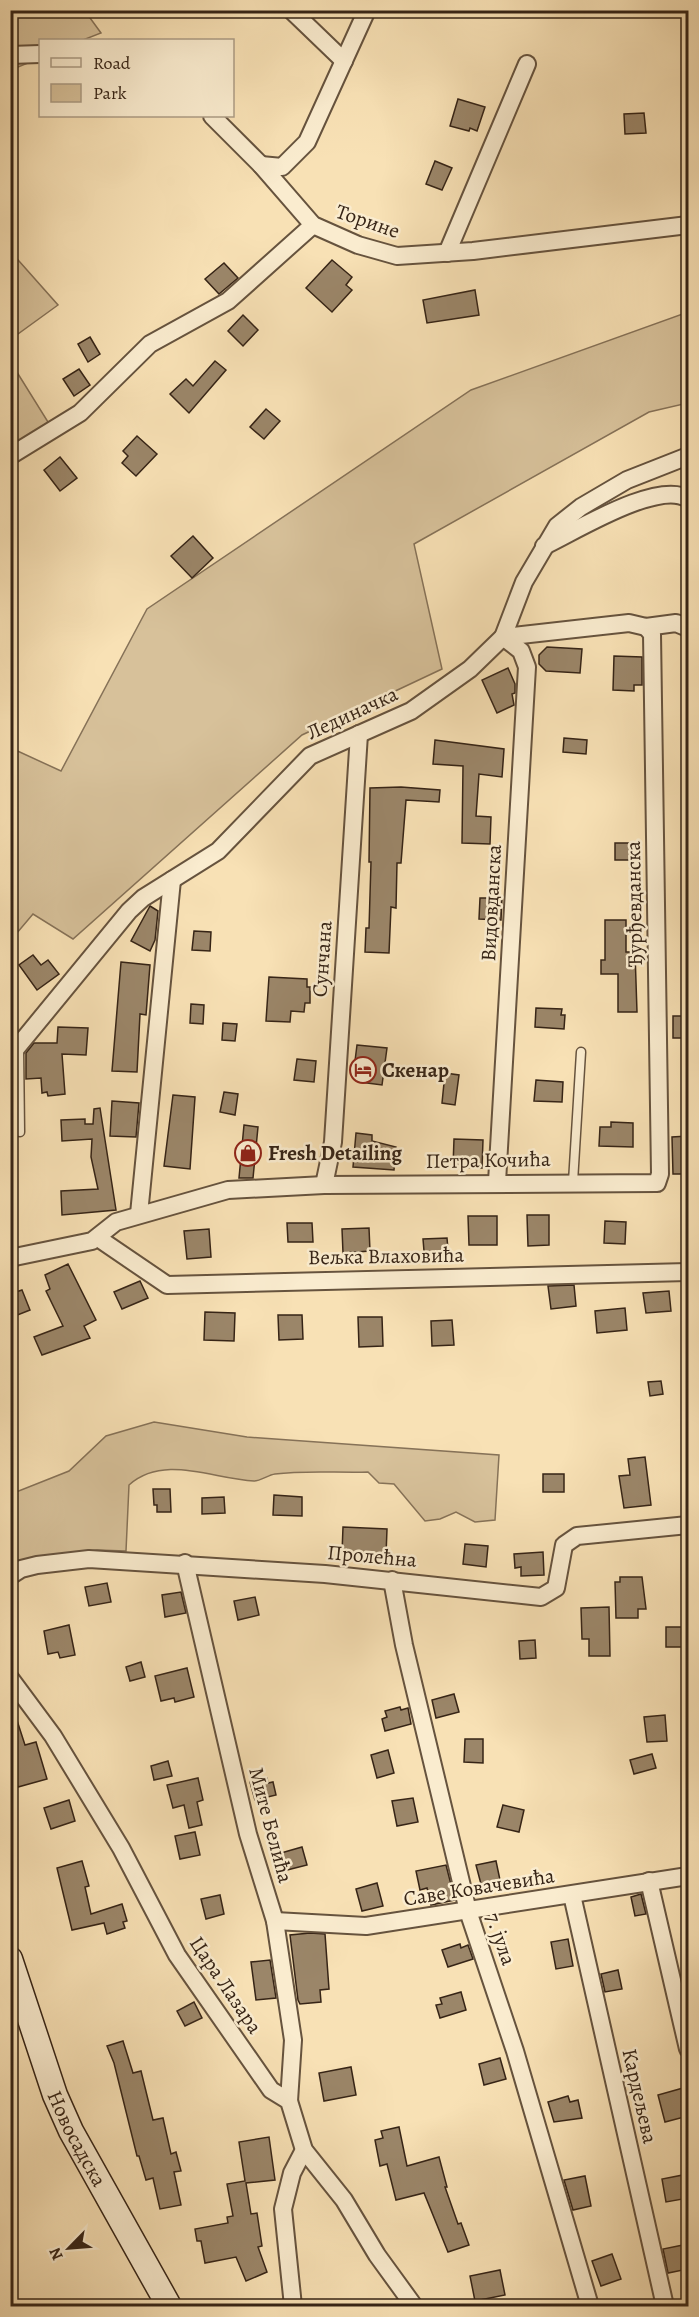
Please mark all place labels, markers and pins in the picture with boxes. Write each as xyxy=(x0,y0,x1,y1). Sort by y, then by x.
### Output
hotel icon: Скенар xyxy=(348,1055,378,1085)
place label: Скенар xyxy=(382,1056,449,1084)
shop icon: Fresh Detailing xyxy=(233,1138,263,1168)
place label: Fresh Detailing xyxy=(268,1139,402,1167)

